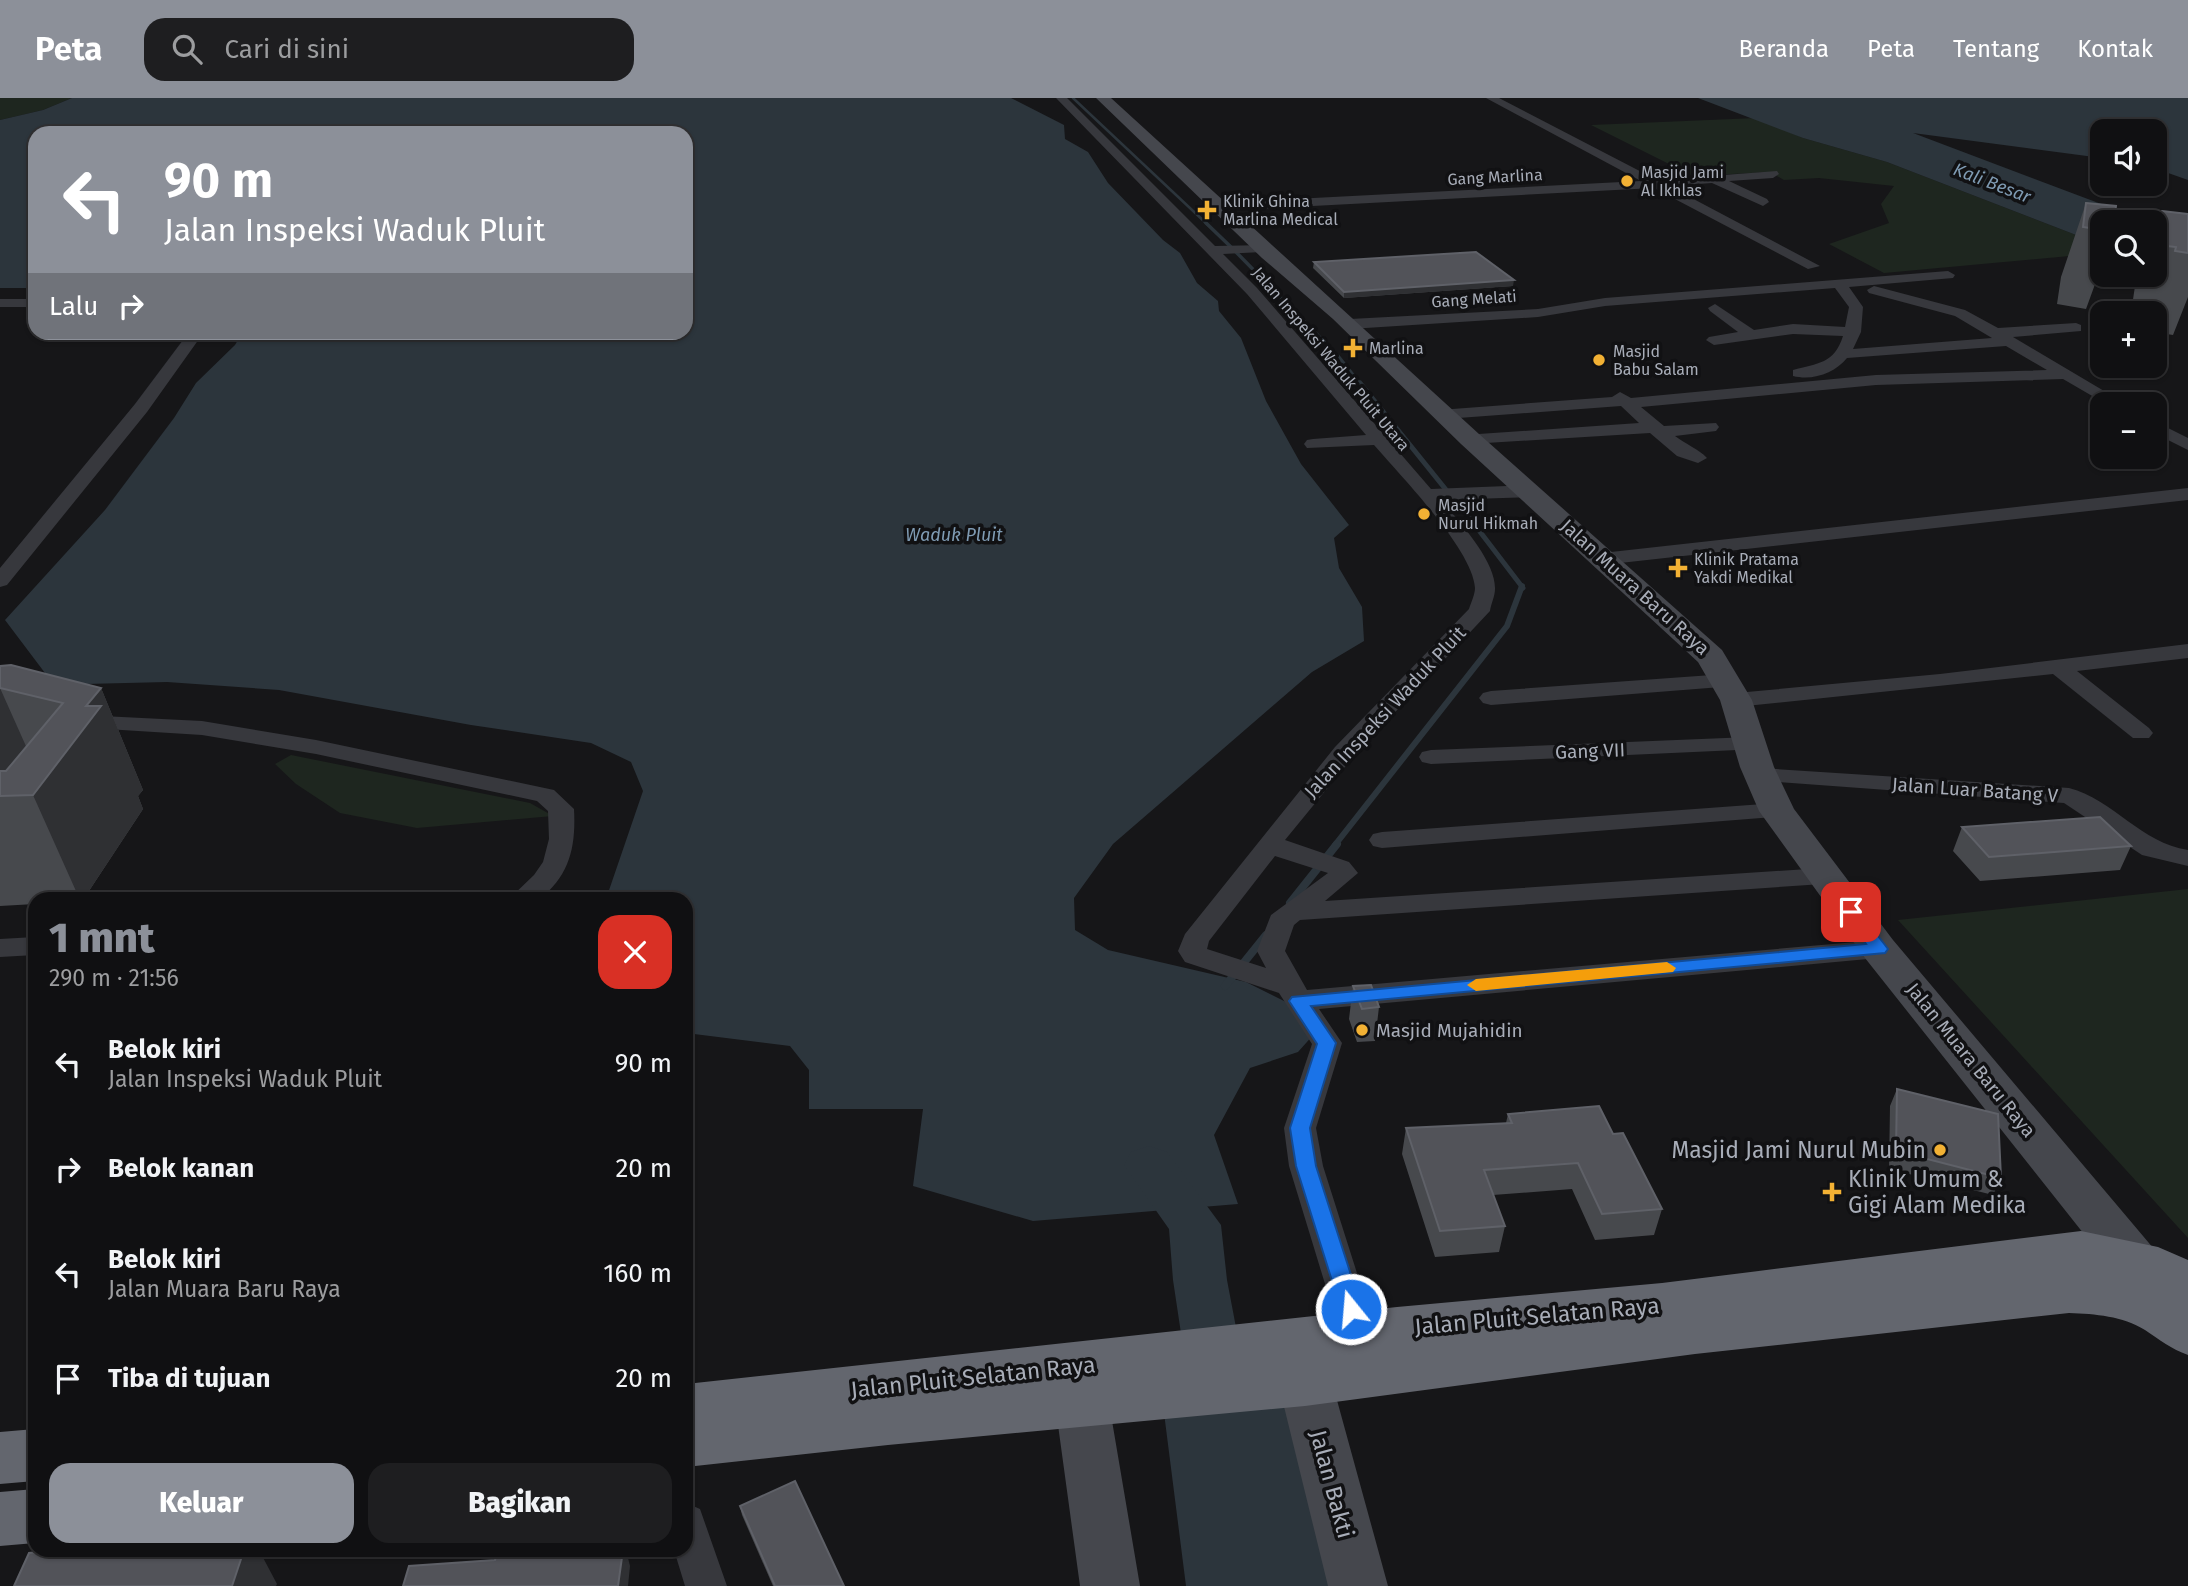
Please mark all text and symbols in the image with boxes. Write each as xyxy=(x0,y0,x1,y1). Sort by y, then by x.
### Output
search box xyxy=(144,18,634,81)
text: Peta xyxy=(35,29,102,69)
icon: search xyxy=(168,30,206,68)
text: Cari di sini xyxy=(224,34,349,65)
text: Beranda xyxy=(1738,35,1829,63)
text: Peta xyxy=(1867,35,1915,63)
text: Tentang xyxy=(1953,35,2039,63)
text: Kontak xyxy=(2077,35,2153,63)
map controls xyxy=(2090,119,2167,469)
button: sound xyxy=(2090,119,2167,196)
text: 90 m xyxy=(164,151,273,210)
icon: left xyxy=(49,154,140,245)
water label: Kali Besar xyxy=(1950,158,2035,208)
place label: Masjid Jami Al Ikhlas xyxy=(1641,163,1724,200)
street label: Gang Marlina xyxy=(1447,165,1543,189)
marker: Masjid Jami Al Ikhlas xyxy=(1619,173,1635,189)
place label: Klinik Ghina Marlina Medical xyxy=(1223,192,1338,229)
marker: Klinik Ghina Marlina Medical xyxy=(1197,200,1217,220)
button: search xyxy=(2090,210,2167,287)
text: Jalan Inspeksi Waduk Pluit xyxy=(164,211,545,249)
street label: Jalan Inspeksi Waduk Pluit Utara xyxy=(1248,263,1414,455)
icon: right xyxy=(112,287,150,325)
street label: Gang Melati xyxy=(1431,287,1517,311)
text: Lalu xyxy=(49,291,98,322)
button: + xyxy=(2090,301,2167,378)
marker: Marlina xyxy=(1343,338,1363,358)
place label: Marlina xyxy=(1369,339,1424,358)
place label: Masjid Babu Salam xyxy=(1613,342,1699,379)
marker: Masjid Babu Salam xyxy=(1591,352,1607,368)
button: − xyxy=(2090,392,2167,469)
place label: Masjid Nurul Hikmah xyxy=(1438,496,1538,533)
marker: Masjid Nurul Hikmah xyxy=(1416,506,1432,522)
street label: Jalan Muara Baru Raya xyxy=(1556,514,1714,660)
water label: Waduk Pluit xyxy=(905,524,1003,546)
place label: Klinik Pratama Yakdi Medikal xyxy=(1694,550,1799,587)
marker: Klinik Pratama Yakdi Medikal xyxy=(1668,558,1688,578)
street label: Jalan Inspeksi Waduk Pluit xyxy=(1299,621,1471,803)
street label: Gang VII xyxy=(1555,738,1625,764)
street label: Jalan Luar Batang V xyxy=(1891,773,2059,807)
pin xyxy=(1821,882,1881,942)
icon: arrive xyxy=(1832,893,1870,931)
text: 1 mnt xyxy=(49,913,154,963)
button: close xyxy=(598,915,672,989)
text: 290 m · 21:56 xyxy=(49,964,179,992)
street label: Jalan Muara Baru Raya xyxy=(1902,978,2040,1142)
place label: Masjid Mujahidin xyxy=(1376,1019,1523,1042)
marker: Masjid Mujahidin xyxy=(1354,1022,1370,1038)
text: Belok kiri xyxy=(108,1034,221,1065)
icon: left xyxy=(49,1045,87,1083)
text: 90 m xyxy=(615,1048,672,1079)
text: Jalan Inspeksi Waduk Pluit xyxy=(108,1065,382,1093)
place label: Masjid Jami Nurul Mubin xyxy=(1671,1136,1926,1164)
marker: Masjid Jami Nurul Mubin xyxy=(1932,1142,1948,1158)
icon: right xyxy=(49,1150,87,1188)
text: Belok kanan xyxy=(108,1153,254,1184)
text: 20 m xyxy=(615,1153,672,1184)
place label: Klinik Umum & Gigi Alam Medika xyxy=(1848,1165,2026,1219)
marker: Klinik Umum & Gigi Alam Medika xyxy=(1822,1182,1842,1202)
text: Belok kiri xyxy=(108,1244,221,1275)
icon: left xyxy=(49,1255,87,1293)
text: 160 m xyxy=(603,1258,672,1289)
position arrow xyxy=(1314,1272,1388,1346)
text: Jalan Muara Baru Raya xyxy=(108,1275,341,1303)
street label: Jalan Pluit Selatan Raya xyxy=(1413,1291,1661,1341)
street label: Jalan Pluit Selatan Raya xyxy=(849,1350,1097,1404)
icon: arrive xyxy=(49,1360,87,1398)
text: Tiba di tujuan xyxy=(108,1363,270,1394)
text: 20 m xyxy=(615,1363,672,1394)
street label: Jalan Bakti xyxy=(1304,1427,1360,1541)
button: Keluar xyxy=(49,1463,354,1543)
button: Bagikan xyxy=(368,1463,672,1543)

